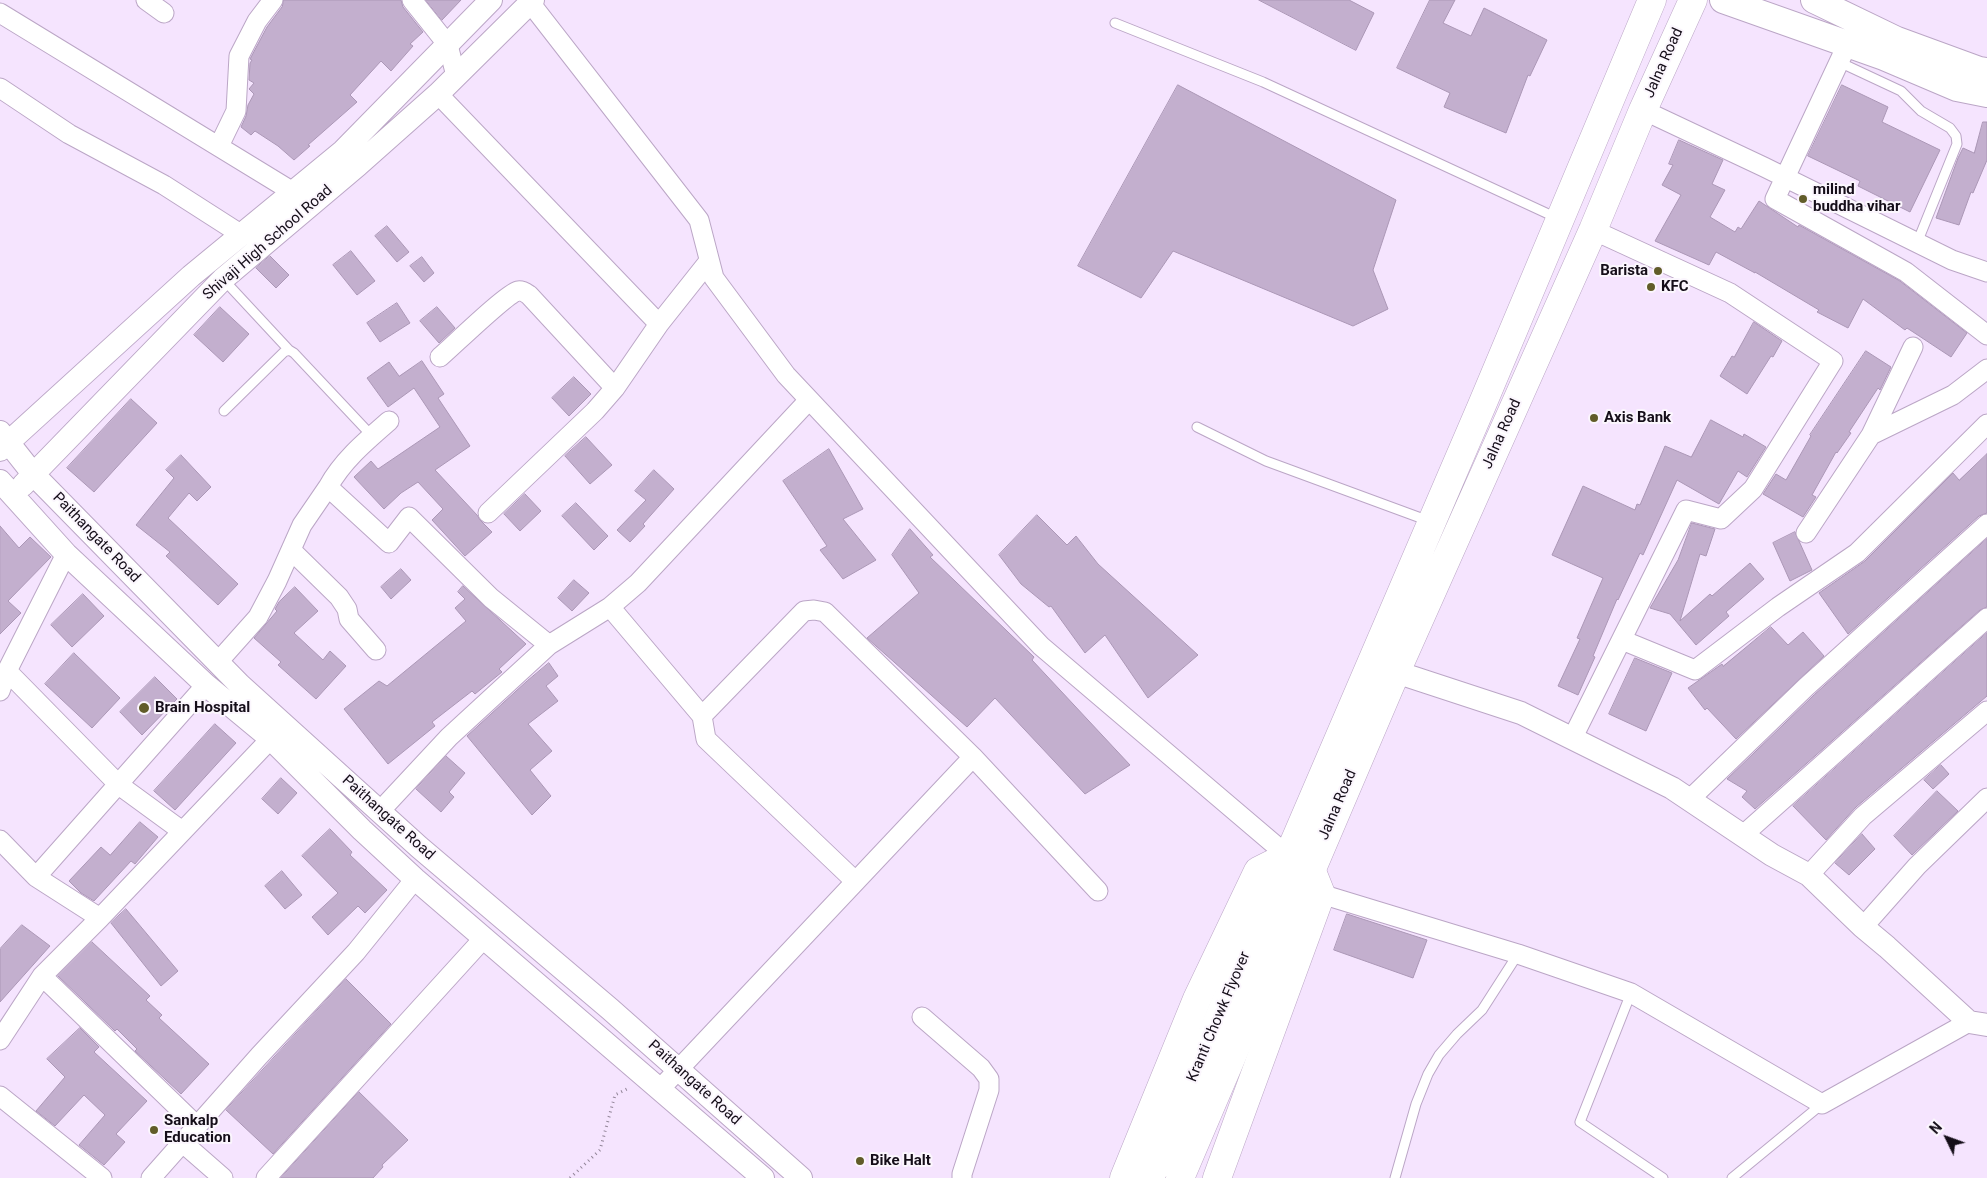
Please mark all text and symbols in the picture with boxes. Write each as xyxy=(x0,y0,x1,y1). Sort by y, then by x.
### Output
street label: Jalna Road xyxy=(1641,25,1687,101)
place label: milind buddha vihar xyxy=(1813,181,1900,216)
street label: Shivaji High School Road xyxy=(200,182,336,304)
marker: milind buddha vihar xyxy=(1797,193,1809,205)
place label: Barista xyxy=(1600,262,1648,280)
marker: Barista xyxy=(1652,265,1664,277)
place label: KFC xyxy=(1661,278,1689,296)
marker: KFC xyxy=(1645,281,1657,293)
street label: Jalna Road xyxy=(1479,396,1525,472)
place label: Axis Bank xyxy=(1604,409,1671,427)
marker: Axis Bank xyxy=(1588,412,1600,424)
street label: Paithangate Road xyxy=(48,489,144,587)
place label: Brain Hospital xyxy=(155,699,250,717)
marker: Brain Hospital xyxy=(137,701,151,715)
street label: Jalna Road xyxy=(1315,767,1361,843)
street label: Paithangate Road xyxy=(338,772,438,864)
street label: Kranti Chowk Flyover xyxy=(1183,949,1255,1085)
street label: Paithangate Road xyxy=(644,1037,744,1129)
place label: Sankalp Education xyxy=(164,1112,231,1147)
north arrow xyxy=(1922,1113,1972,1163)
text: N xyxy=(1927,1119,1945,1137)
marker: Sankalp Education xyxy=(148,1124,160,1136)
place label: Bike Halt xyxy=(870,1152,931,1170)
marker: Bike Halt xyxy=(854,1155,866,1167)

